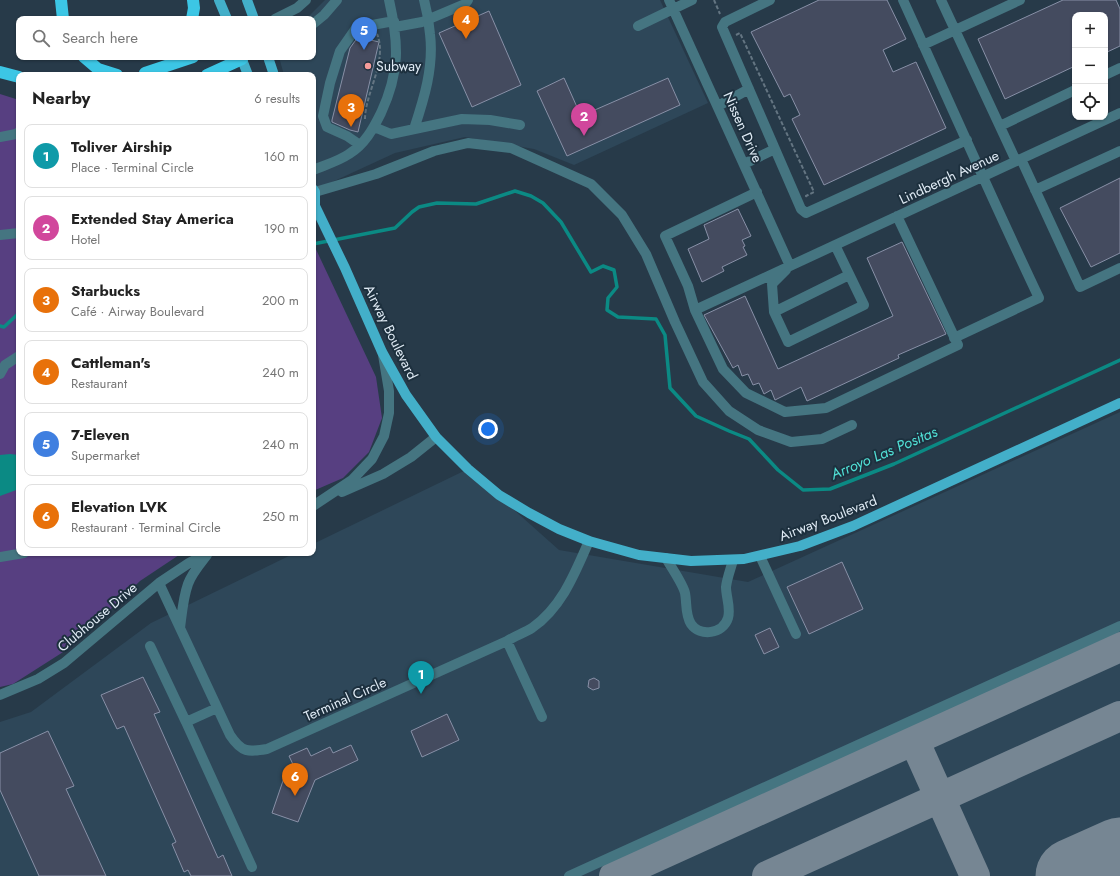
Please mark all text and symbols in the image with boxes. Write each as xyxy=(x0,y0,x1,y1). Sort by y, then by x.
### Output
pin: 4 xyxy=(453,6,479,39)
map controls xyxy=(1072,12,1108,120)
button: + xyxy=(1072,12,1108,48)
search box xyxy=(16,16,316,60)
pin: 5 xyxy=(351,17,377,50)
icon: search xyxy=(30,27,52,49)
text: Search here xyxy=(62,27,138,49)
button: − xyxy=(1072,48,1108,84)
place label: Subway xyxy=(376,56,422,76)
marker: Subway xyxy=(363,61,373,71)
button: locate xyxy=(1072,84,1108,120)
text: Nearby xyxy=(32,86,90,110)
street label: Nissen Drive xyxy=(718,88,768,166)
text: 6 results xyxy=(254,89,300,108)
pin: 3 xyxy=(338,94,364,127)
pin: 2 xyxy=(571,103,597,136)
text: Toliver Airship xyxy=(71,136,172,158)
street label: Lindbergh Avenue xyxy=(896,145,1002,209)
text: 1 xyxy=(43,147,49,166)
text: 160 m xyxy=(264,147,299,166)
text: Place · Terminal Circle xyxy=(71,158,194,177)
text: Extended Stay America xyxy=(71,208,234,230)
text: 2 xyxy=(42,219,50,238)
text: 190 m xyxy=(264,219,299,238)
text: Hotel xyxy=(71,230,100,249)
text: Starbucks xyxy=(71,280,140,302)
street label: Airway Boulevard xyxy=(359,281,423,383)
text: 3 xyxy=(42,291,50,310)
text: 200 m xyxy=(262,291,299,310)
text: Café · Airway Boulevard xyxy=(71,302,204,321)
text: Cattleman's xyxy=(71,352,150,374)
text: 4 xyxy=(41,363,51,382)
text: 240 m xyxy=(262,363,299,382)
text: Restaurant xyxy=(71,374,127,393)
your location xyxy=(478,419,498,439)
water label: Arroyo Las Positas xyxy=(826,421,941,486)
text: 7-Eleven xyxy=(71,424,130,446)
text: 5 xyxy=(42,435,50,454)
text: 240 m xyxy=(262,435,299,454)
text: Supermarket xyxy=(71,446,140,465)
street label: Airway Boulevard xyxy=(776,490,880,546)
text: Elevation LVK xyxy=(71,496,167,518)
text: 6 xyxy=(42,507,50,526)
text: 250 m xyxy=(262,507,299,526)
text: Restaurant · Terminal Circle xyxy=(71,518,221,537)
street label: Clubhouse Drive xyxy=(53,578,141,656)
pin: 1 xyxy=(408,661,434,694)
street label: Terminal Circle xyxy=(301,672,389,726)
pin: 6 xyxy=(282,763,308,796)

